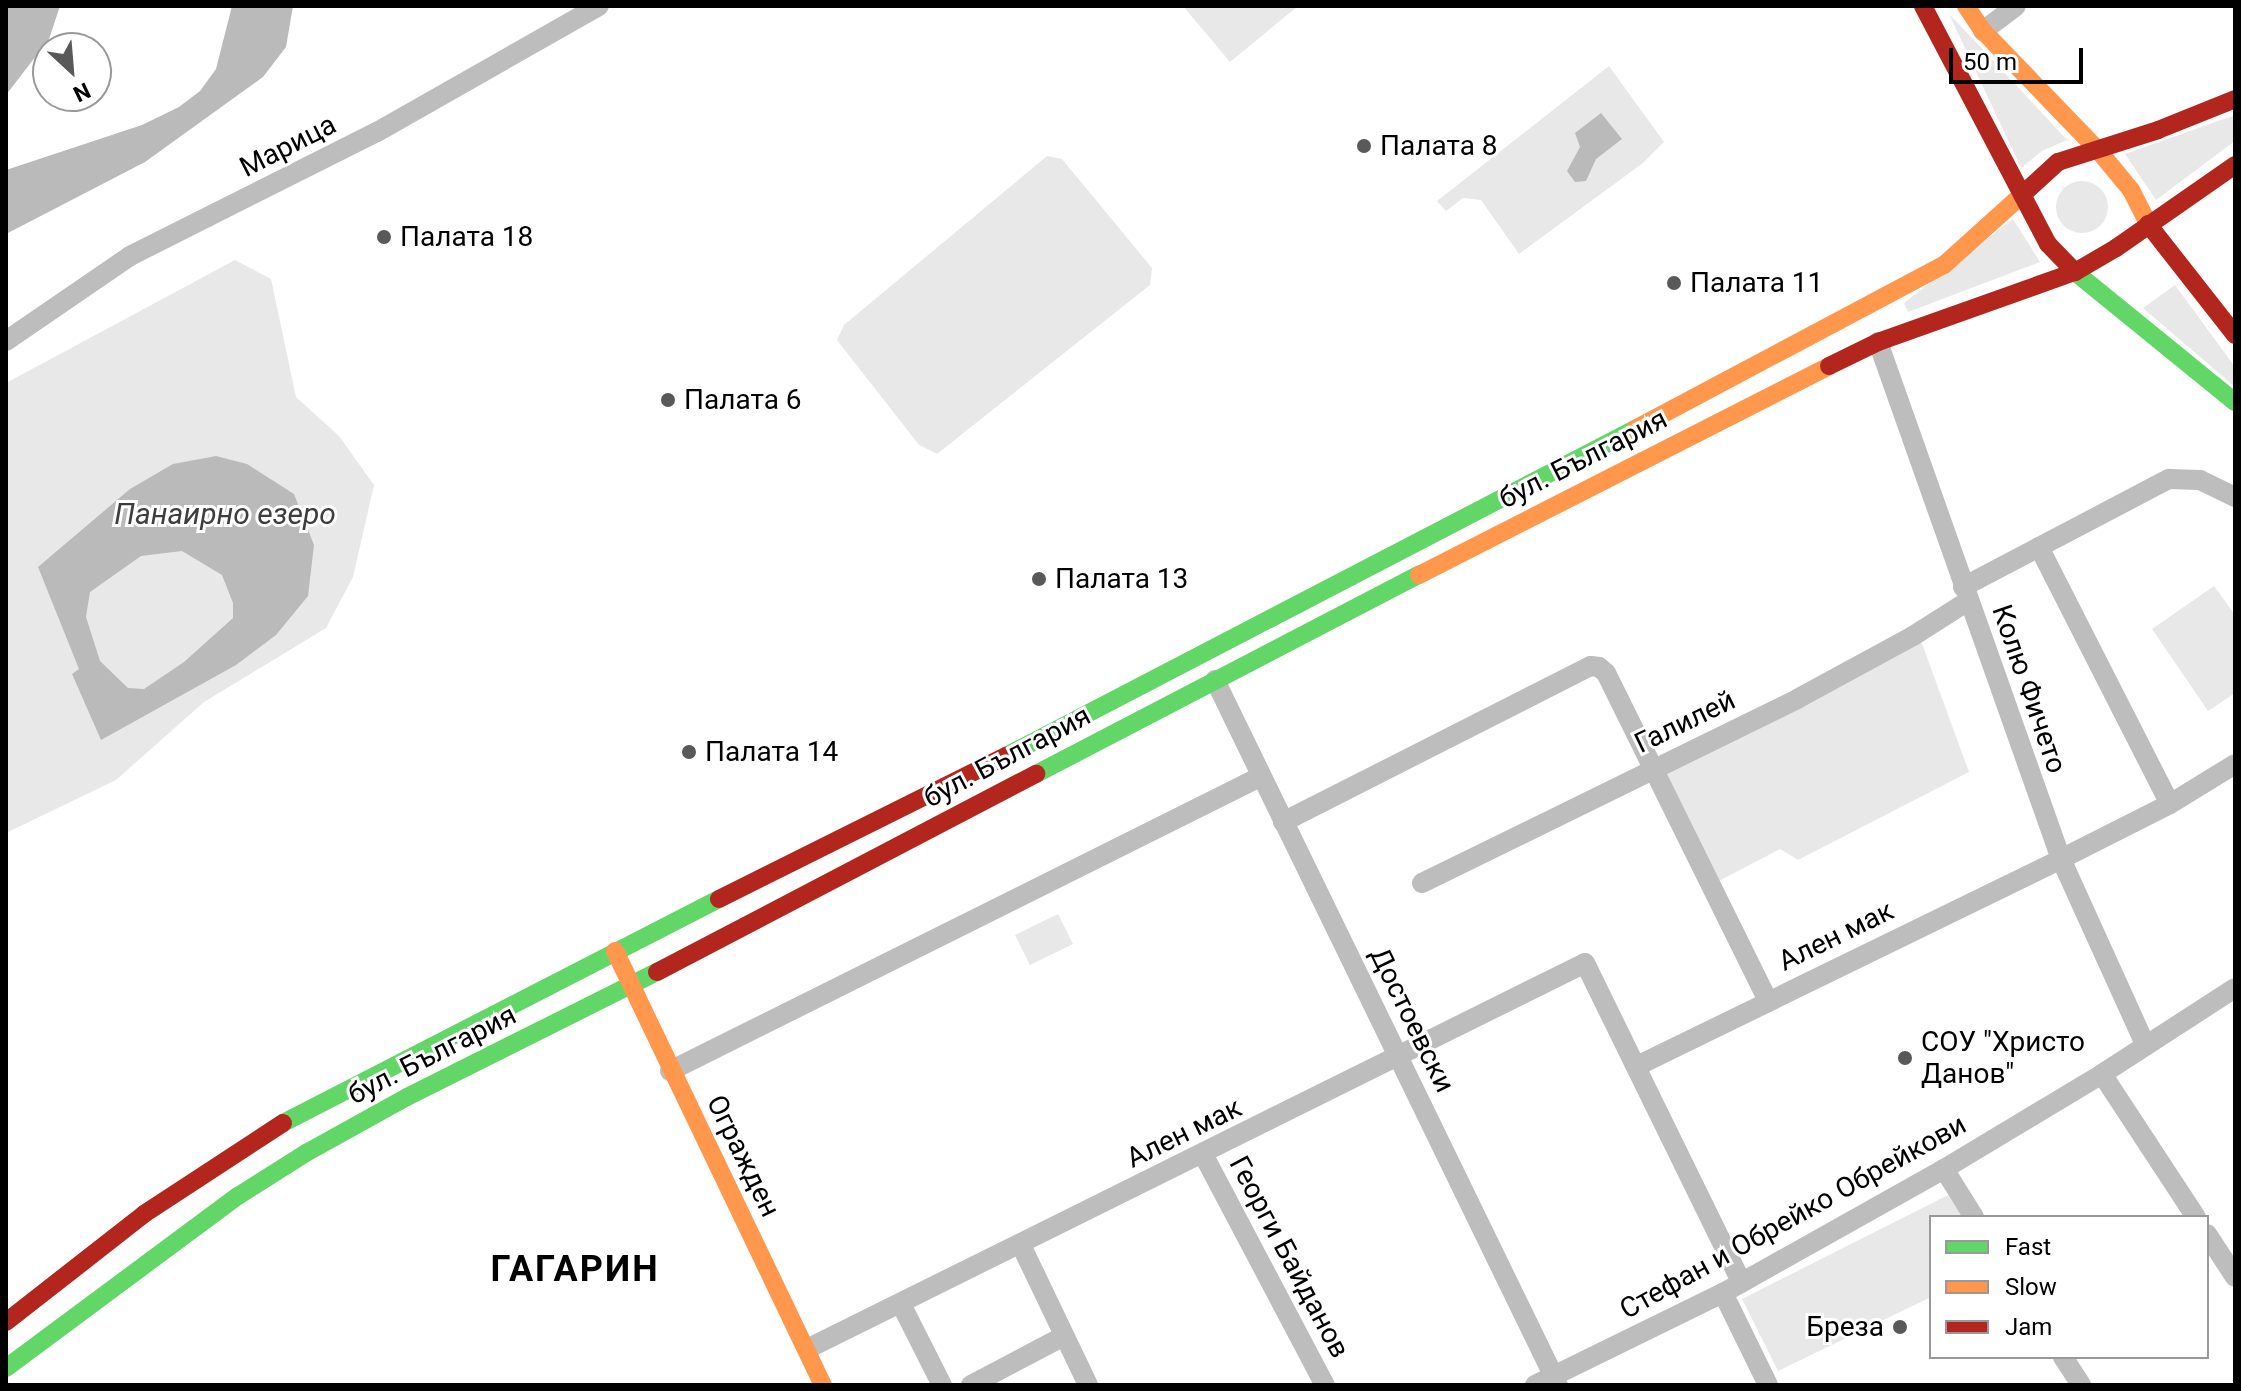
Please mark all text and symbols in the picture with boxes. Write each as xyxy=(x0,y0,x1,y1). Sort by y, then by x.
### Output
north arrow xyxy=(32,32,112,112)
scale bar xyxy=(1953,32,2087,82)
text: 50 m xyxy=(1963,48,2017,76)
text: N xyxy=(69,78,94,107)
street label: Марица xyxy=(234,108,342,184)
place label: Палата 8 xyxy=(1380,129,1498,163)
marker: Палата 8 xyxy=(1355,137,1373,155)
place label: Палата 18 xyxy=(400,220,533,254)
marker: Палата 18 xyxy=(375,228,393,246)
place label: Палата 11 xyxy=(1690,266,1823,300)
marker: Палата 11 xyxy=(1665,274,1683,292)
place label: Палата 6 xyxy=(684,383,802,417)
marker: Палата 6 xyxy=(659,391,677,409)
street label: бул. България xyxy=(1493,402,1673,516)
water label: Панаирно езеро xyxy=(114,496,336,532)
place label: Палата 13 xyxy=(1055,562,1188,596)
marker: Палата 13 xyxy=(1030,570,1048,588)
street label: Колю Фичето xyxy=(1984,600,2074,778)
street label: Галилей xyxy=(1629,683,1741,761)
street label: бул. България xyxy=(918,699,1096,815)
place label: Палата 14 xyxy=(705,735,838,769)
marker: Палата 14 xyxy=(680,743,698,761)
street label: Ален мак xyxy=(1773,894,1899,978)
street label: Достоевски xyxy=(1362,942,1462,1098)
street label: бул. България xyxy=(342,998,522,1112)
place label: СОУ "Христо Данов" xyxy=(1921,1025,2085,1091)
marker: СОУ "Христо Данов" xyxy=(1896,1049,1914,1067)
street label: Огражден xyxy=(699,1090,787,1222)
street label: Ален мак xyxy=(1121,1091,1247,1175)
street label: Стефан и Обрейко Обрейкови xyxy=(1614,1108,1972,1326)
street label: Георги Байданов xyxy=(1222,1150,1356,1364)
legend xyxy=(1929,1215,2209,1359)
text: Fast xyxy=(2005,1233,2051,1261)
district label: ГАГАРИН xyxy=(490,1248,660,1292)
text: Slow xyxy=(2005,1273,2057,1301)
place label: Бреза xyxy=(1806,1310,1884,1344)
text: Jam xyxy=(2005,1313,2052,1341)
marker: Бреза xyxy=(1891,1318,1909,1336)

